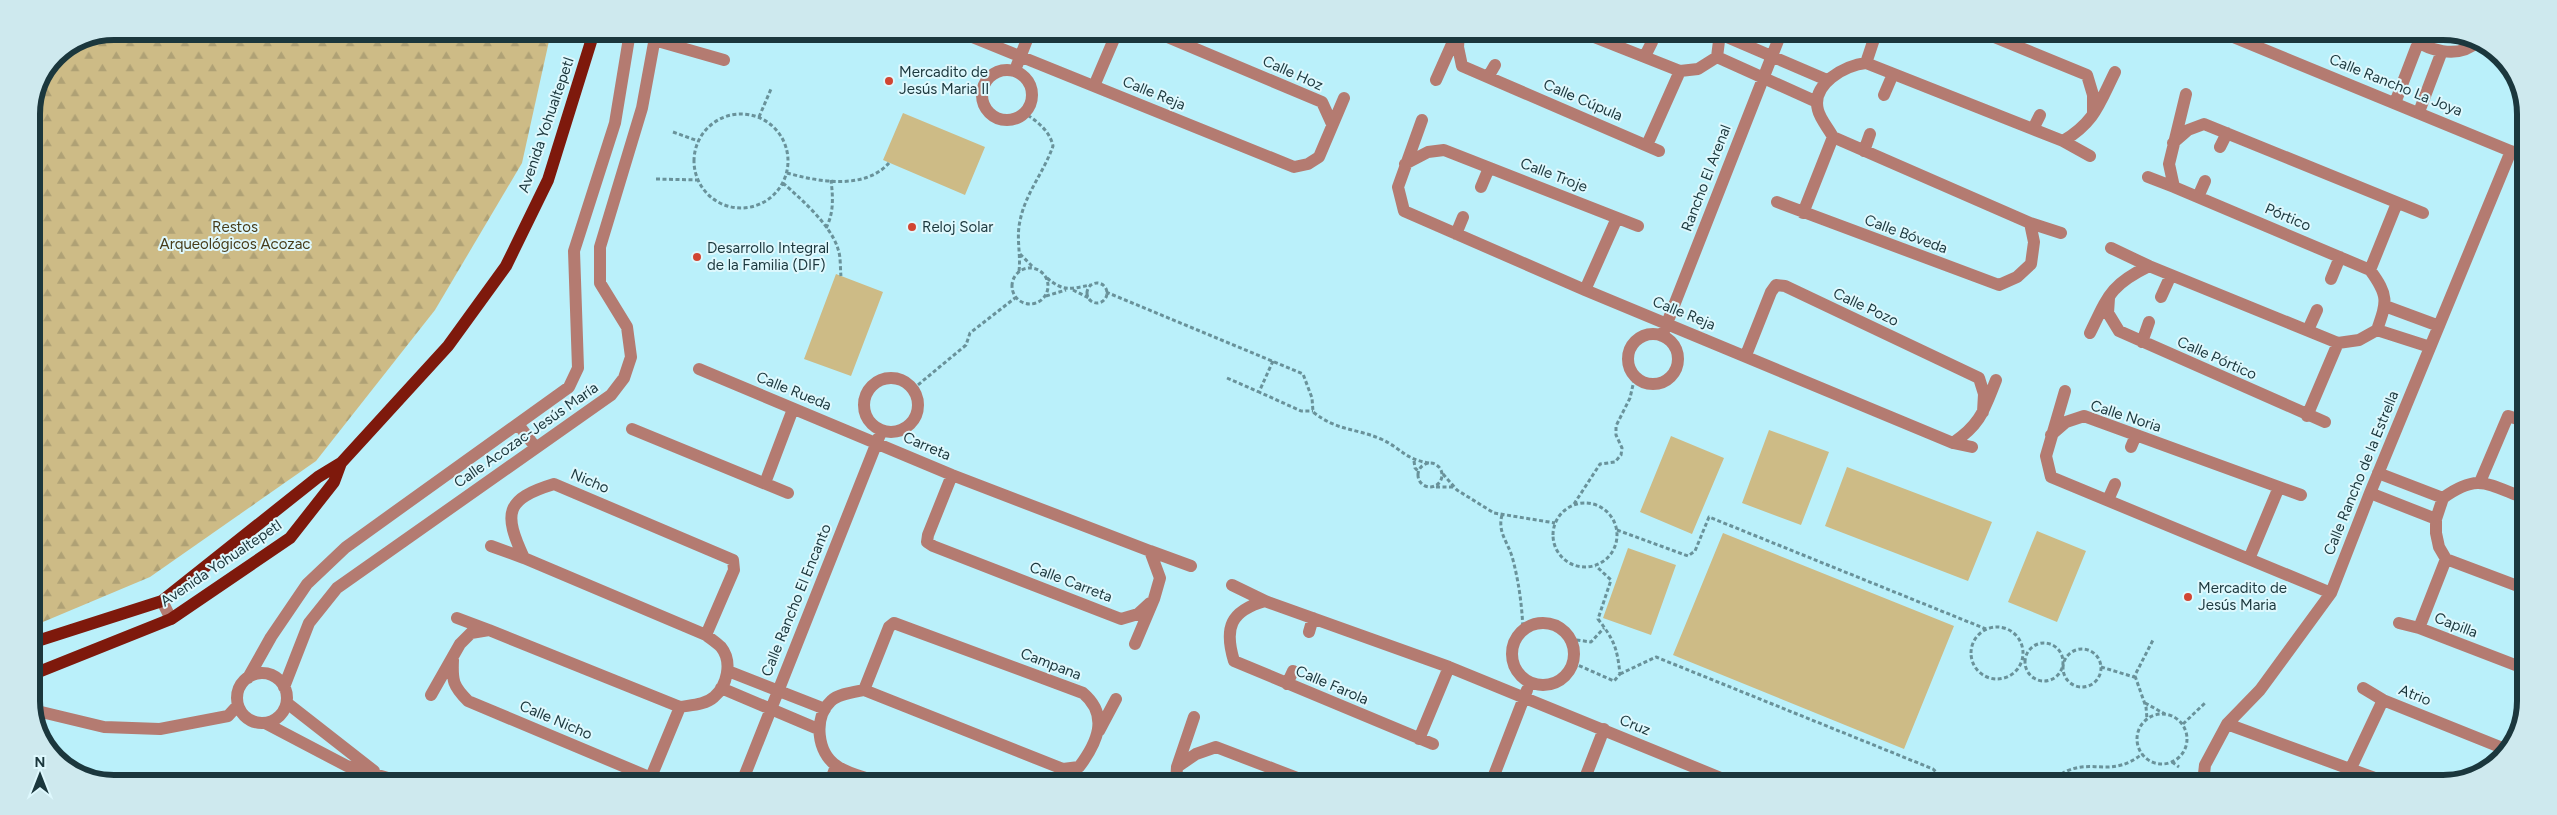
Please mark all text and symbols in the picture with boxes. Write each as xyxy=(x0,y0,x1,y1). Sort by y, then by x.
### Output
street label: Calle Rancho La Joya xyxy=(2327,50,2465,120)
street label: Calle Hoz xyxy=(1260,52,1326,94)
street label: Avenida Yohualtepetl xyxy=(514,55,578,195)
place label: Mercadito de Jesús Maria II xyxy=(899,63,989,98)
street label: Calle Reja xyxy=(1120,72,1188,114)
marker: Mercadito de Jesús Maria II xyxy=(883,75,895,87)
street label: Calle Cúpula xyxy=(1541,75,1625,125)
street label: Rancho El Arenal xyxy=(1677,122,1735,234)
street label: Calle Troje xyxy=(1518,154,1590,196)
street label: Pórtico xyxy=(2262,199,2314,235)
street label: Calle Bóveda xyxy=(1862,211,1950,257)
park label: Restos Arqueológicos Acozac xyxy=(160,218,310,253)
place label: Reloj Solar xyxy=(922,218,993,236)
marker: Reloj Solar xyxy=(906,221,918,233)
place label: Desarrollo Integral de la Familia (DIF) xyxy=(707,239,829,274)
marker: Desarrollo Integral de la Familia (DIF) xyxy=(691,251,703,263)
street label: Calle Pozo xyxy=(1830,284,1902,330)
street label: Calle Reja xyxy=(1650,292,1718,334)
street label: Calle Pórtico xyxy=(2174,332,2260,384)
street label: Calle Rueda xyxy=(754,368,834,414)
street label: Calle Acozac-Jesús María xyxy=(450,378,602,492)
street label: Calle Rancho de la Estrella xyxy=(2320,388,2402,558)
street label: Calle Noria xyxy=(2088,396,2164,436)
street label: Carreta xyxy=(900,428,954,464)
street label: Nicho xyxy=(568,465,612,497)
street label: Avenida Yohualtepetl xyxy=(157,516,285,610)
street label: Calle Rancho El Encanto xyxy=(757,521,835,679)
street label: Calle Carreta xyxy=(1027,558,1115,606)
place label: Mercadito de Jesús Maria xyxy=(2198,579,2287,614)
marker: Mercadito de Jesús Maria xyxy=(2182,591,2194,603)
street label: Capilla xyxy=(2432,609,2480,641)
street label: Campana xyxy=(1018,644,1084,684)
street label: Calle Farola xyxy=(1293,662,1371,708)
street label: Atrio xyxy=(2396,680,2434,710)
street label: Calle Nicho xyxy=(517,697,595,743)
street label: Cruz xyxy=(1617,711,1653,739)
north arrow xyxy=(15,750,65,800)
text: N xyxy=(35,754,45,771)

